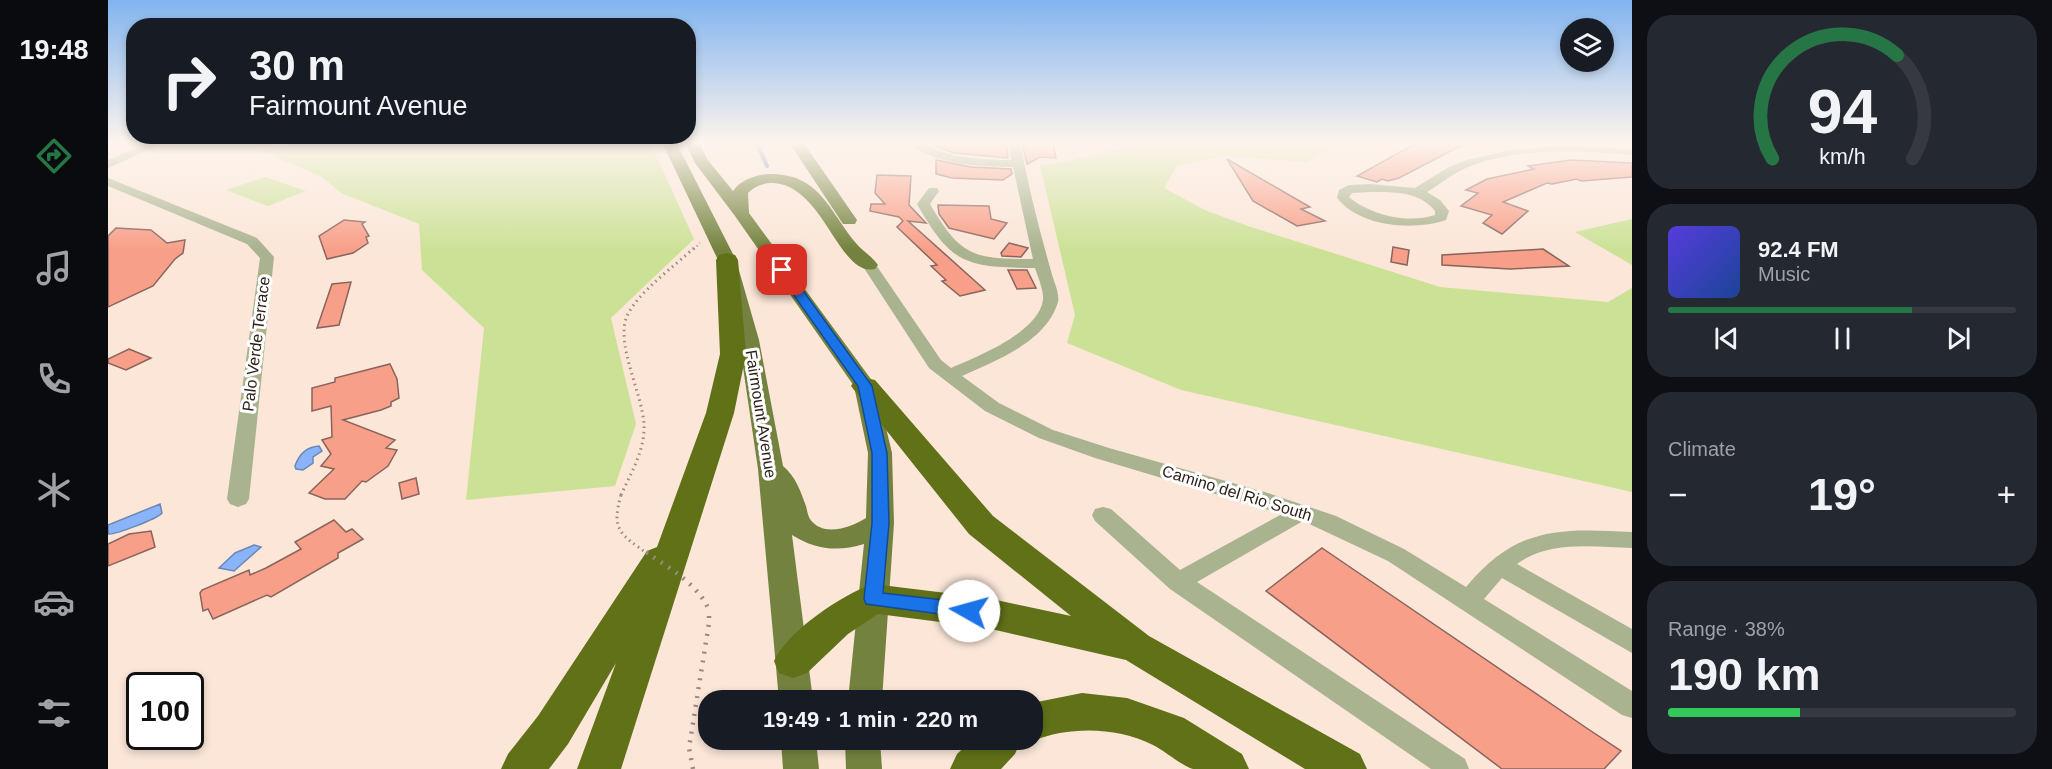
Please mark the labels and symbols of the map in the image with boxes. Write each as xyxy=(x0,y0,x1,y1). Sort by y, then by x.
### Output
pin xyxy=(756,244,807,295)
street label: Palo Verde Terrace xyxy=(239,275,273,412)
street label: Fairmount Avenue xyxy=(742,349,780,479)
street label: Camino del Rio South xyxy=(1160,462,1314,524)
position arrow xyxy=(937,579,1001,643)
speed limit sign: 100 xyxy=(126,672,204,750)

